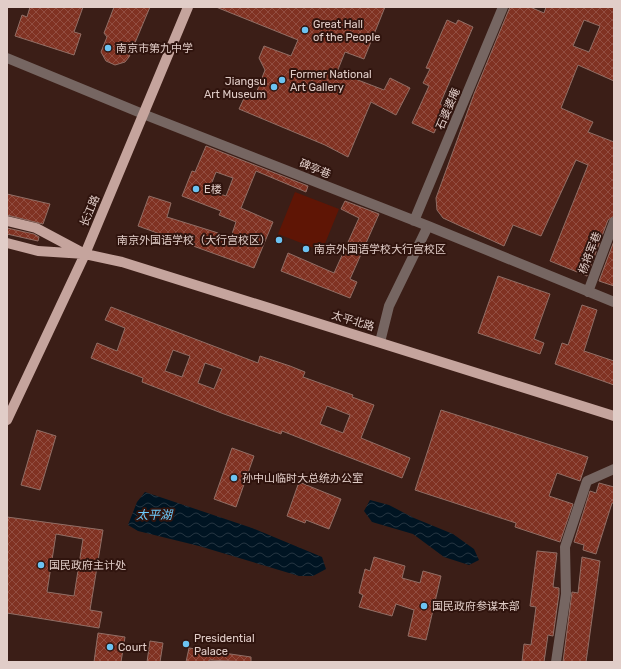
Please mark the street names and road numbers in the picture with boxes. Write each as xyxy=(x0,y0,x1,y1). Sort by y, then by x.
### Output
street label: 石婆婆庵 xyxy=(433,86,463,132)
street label: 碑亭巷 xyxy=(297,157,333,181)
street label: 长江路 xyxy=(78,193,102,229)
street label: 杨将军巷 xyxy=(576,230,604,276)
street label: 太平北路 xyxy=(330,308,376,334)

